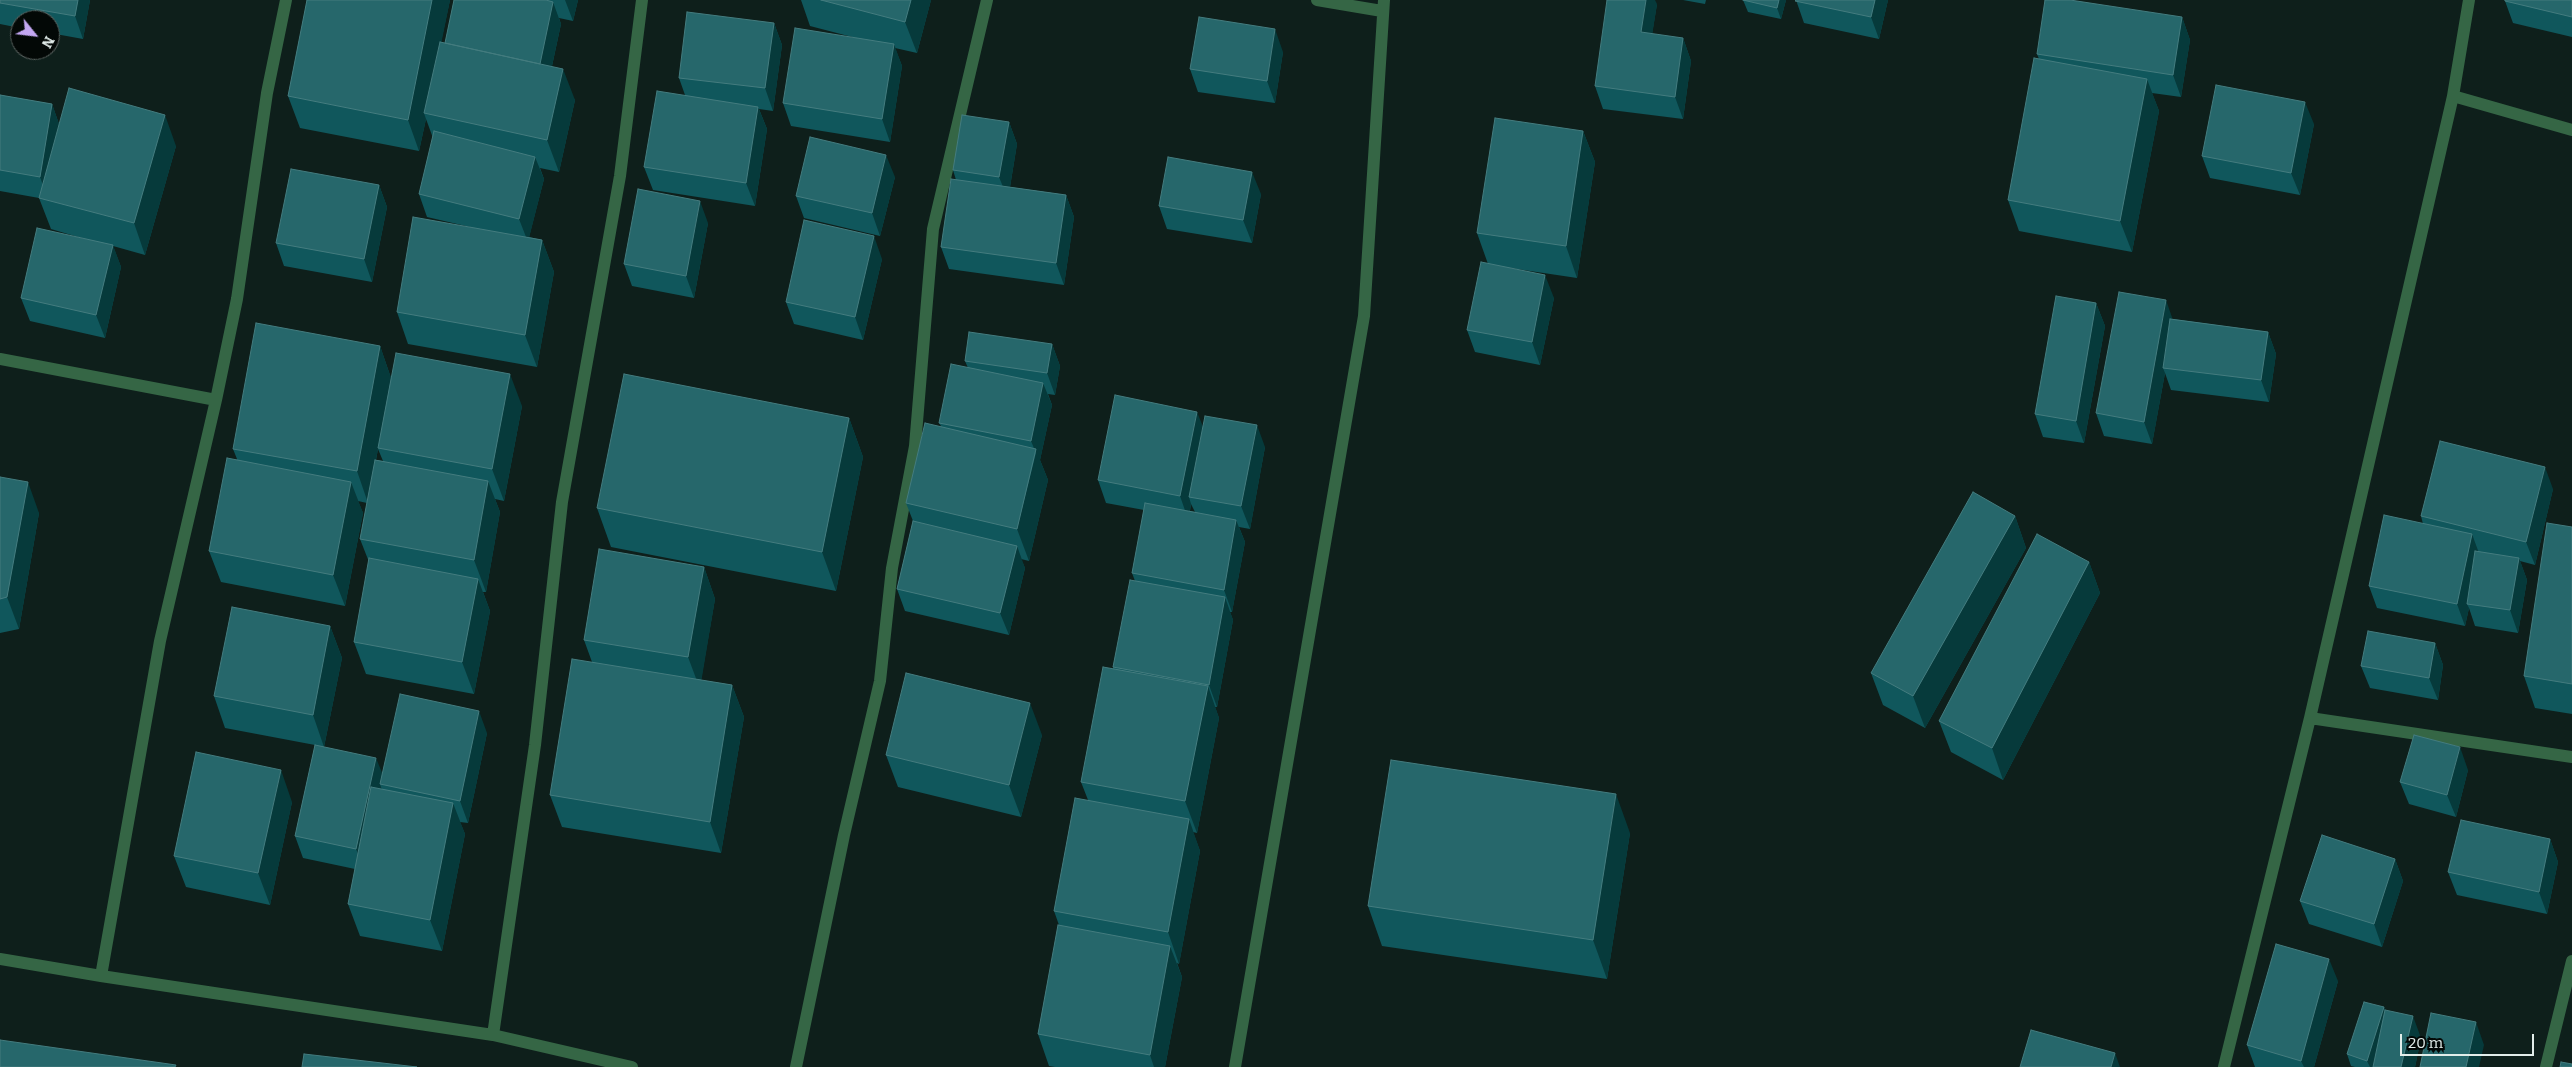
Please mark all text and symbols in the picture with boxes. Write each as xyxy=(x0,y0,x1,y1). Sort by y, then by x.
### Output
north arrow xyxy=(10,10,60,60)
text: N xyxy=(38,33,58,51)
scale bar xyxy=(2402,1024,2536,1056)
text: 20 m xyxy=(2408,1034,2443,1052)

